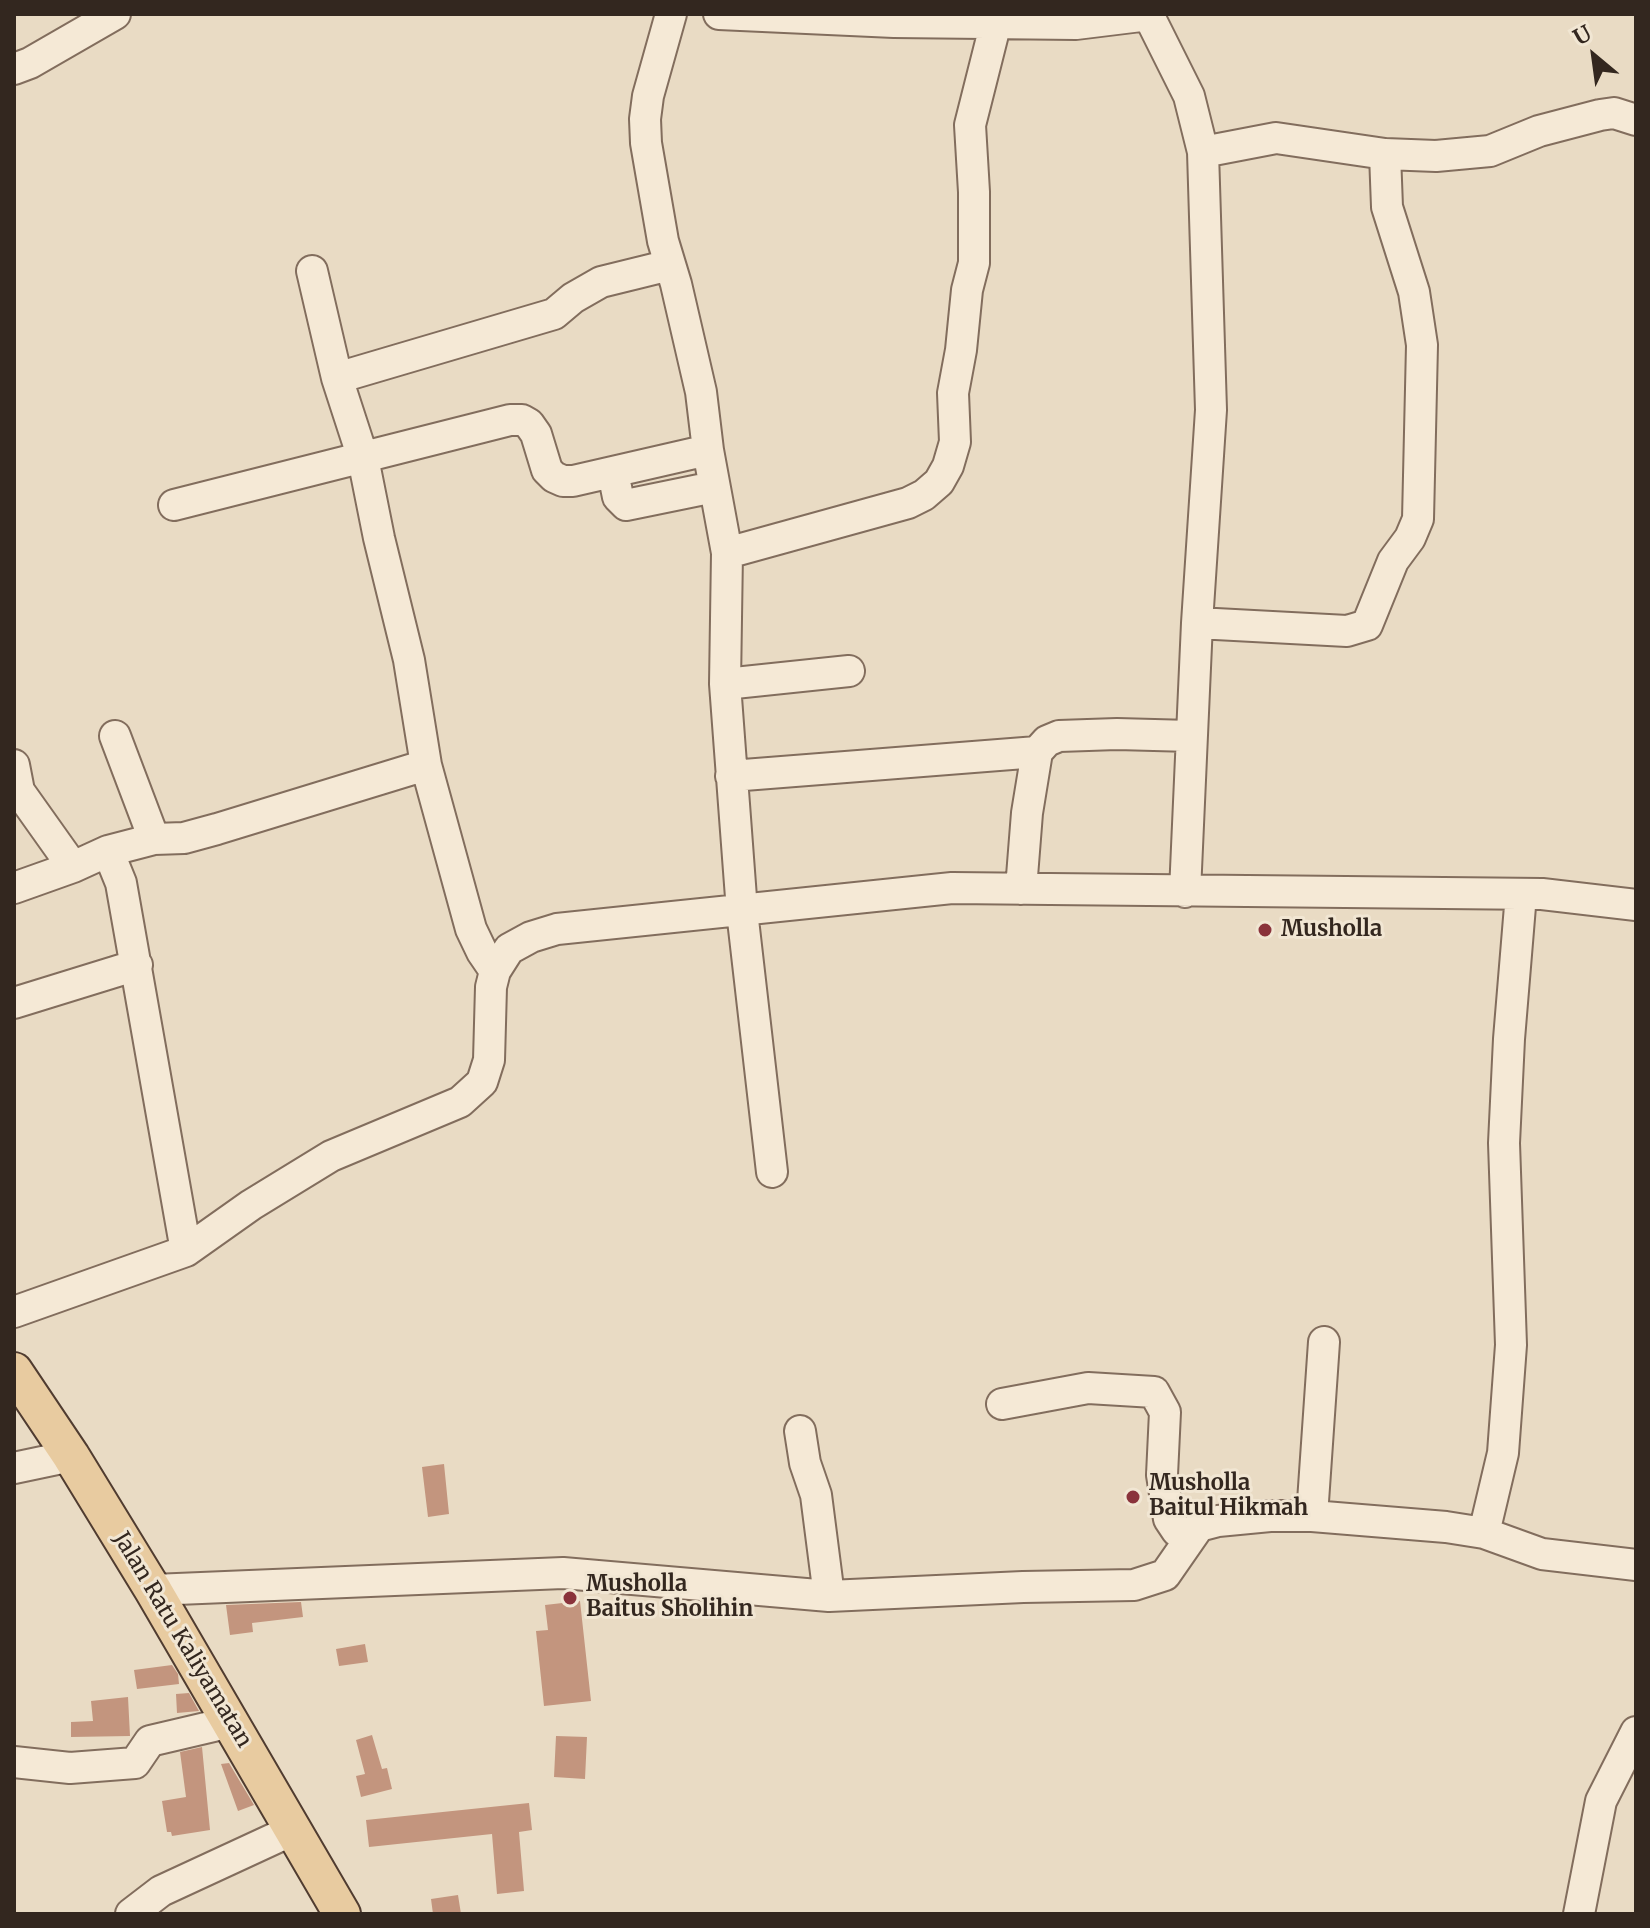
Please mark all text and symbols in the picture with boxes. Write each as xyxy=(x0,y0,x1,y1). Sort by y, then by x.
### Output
north arrow xyxy=(1554,16,1634,96)
text: U xyxy=(1568,19,1596,51)
place label: Musholla xyxy=(1281,917,1382,943)
marker: Musholla xyxy=(1256,921,1274,939)
place label: Musholla Baitul Hikmah xyxy=(1149,1471,1308,1522)
marker: Musholla Baitul Hikmah xyxy=(1124,1488,1142,1506)
street label: Jalan Ratu Kaliyamatan xyxy=(107,1527,257,1753)
place label: Musholla Baitus Sholihin xyxy=(586,1572,753,1624)
marker: Musholla Baitus Sholihin xyxy=(561,1589,579,1607)

